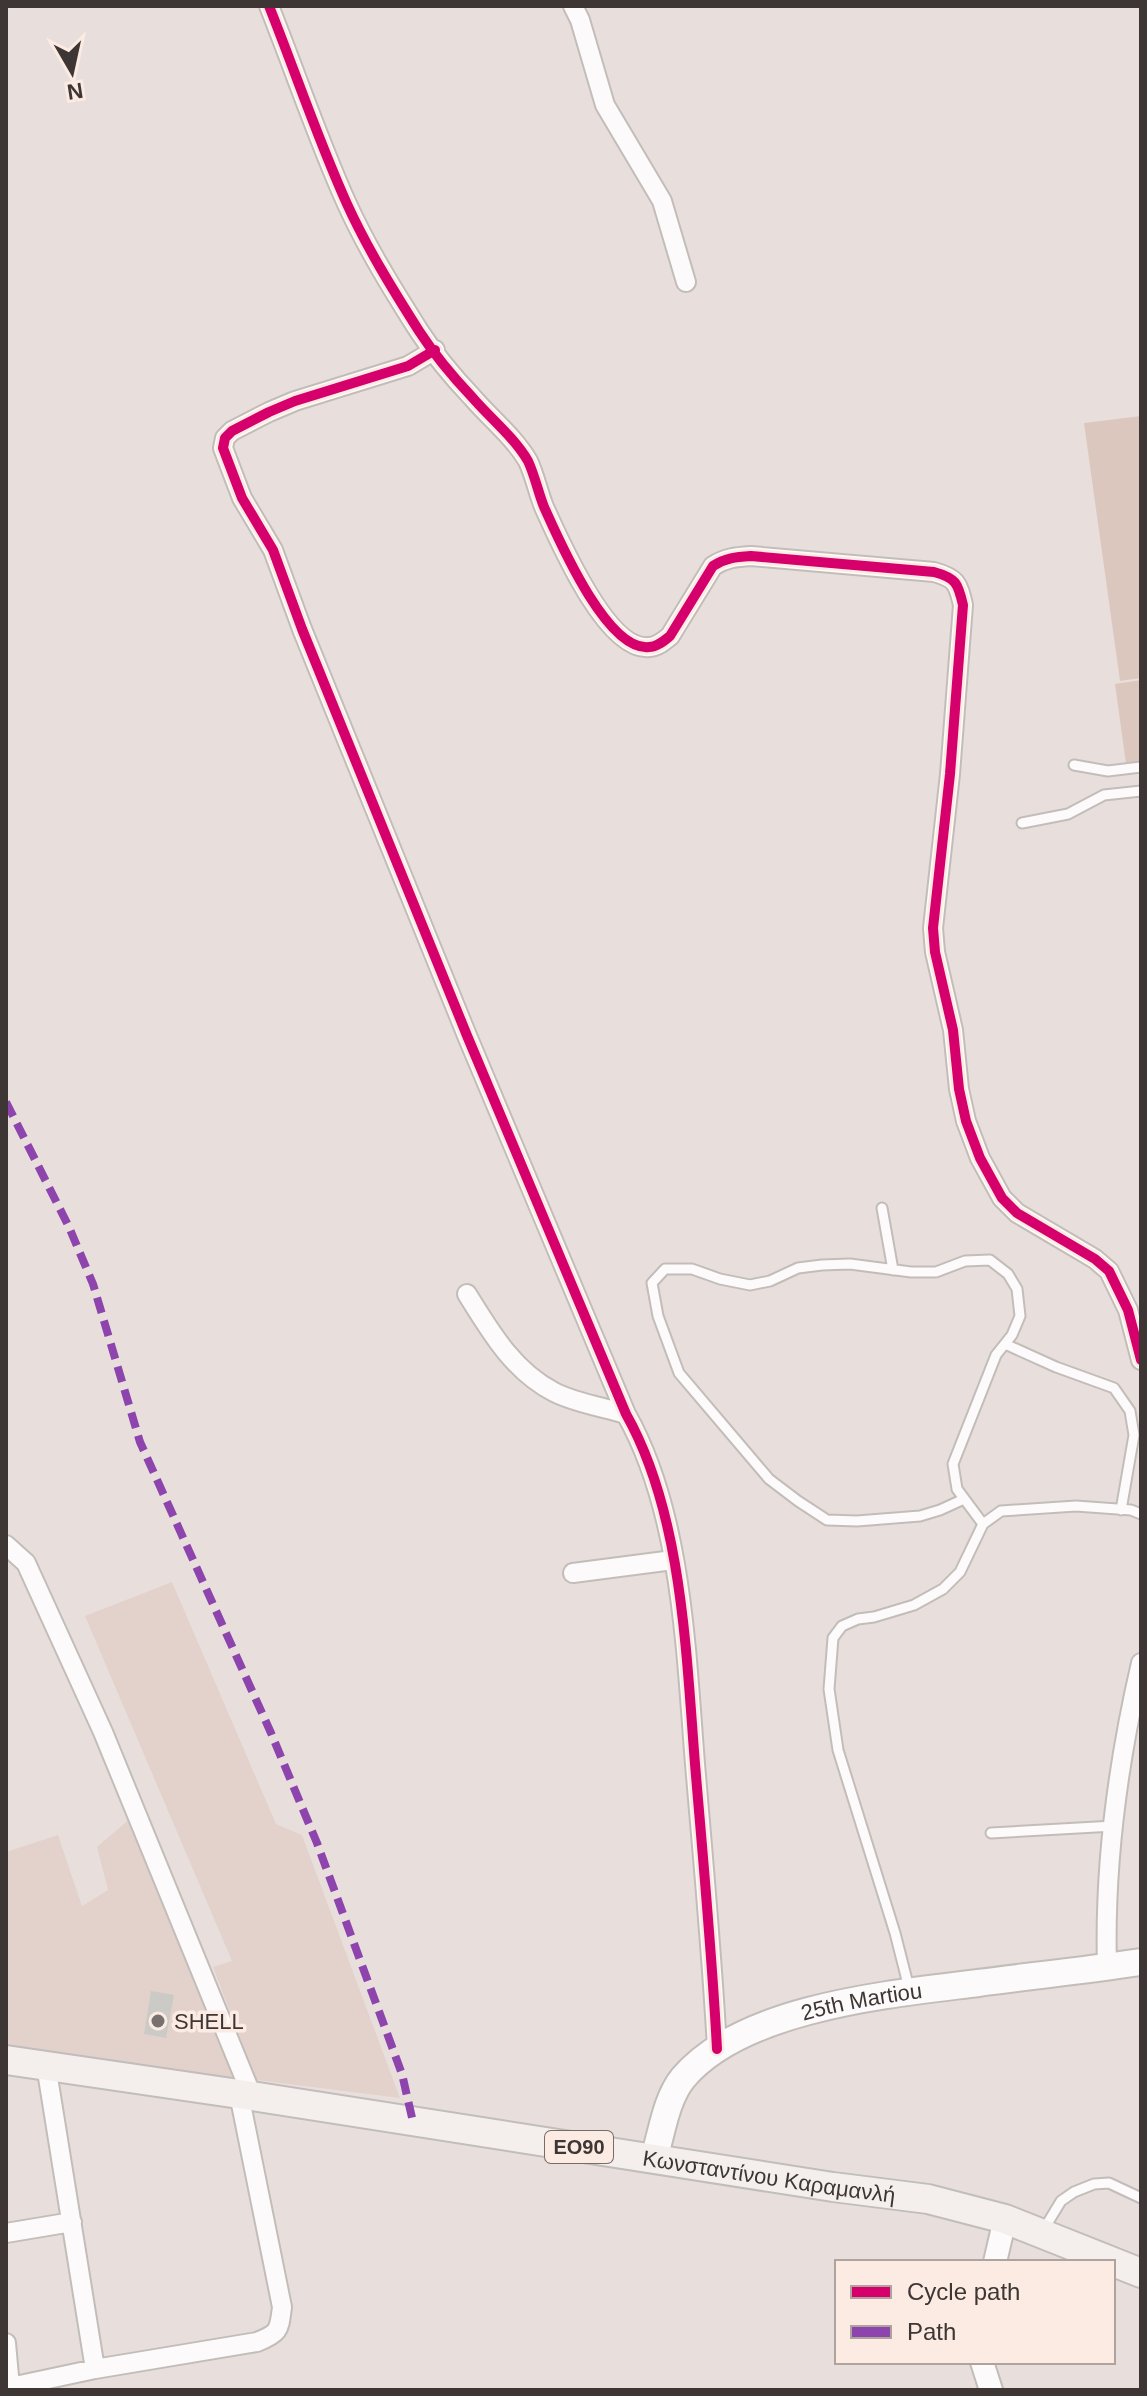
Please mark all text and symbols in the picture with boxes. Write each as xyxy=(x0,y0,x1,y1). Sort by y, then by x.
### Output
north arrow xyxy=(32,32,112,112)
text: N xyxy=(65,78,85,105)
street label: 25th Martiou xyxy=(798,1978,924,2025)
place label: SHELL xyxy=(174,2009,244,2034)
marker: SHELL xyxy=(149,2012,167,2030)
road number: ΕΟ90 xyxy=(545,2131,613,2163)
street label: Κωνσταντίνου Καραμανλή xyxy=(641,2145,897,2208)
legend xyxy=(835,2260,1115,2364)
text: Cycle path xyxy=(907,2278,1020,2305)
text: Path xyxy=(907,2318,956,2345)

